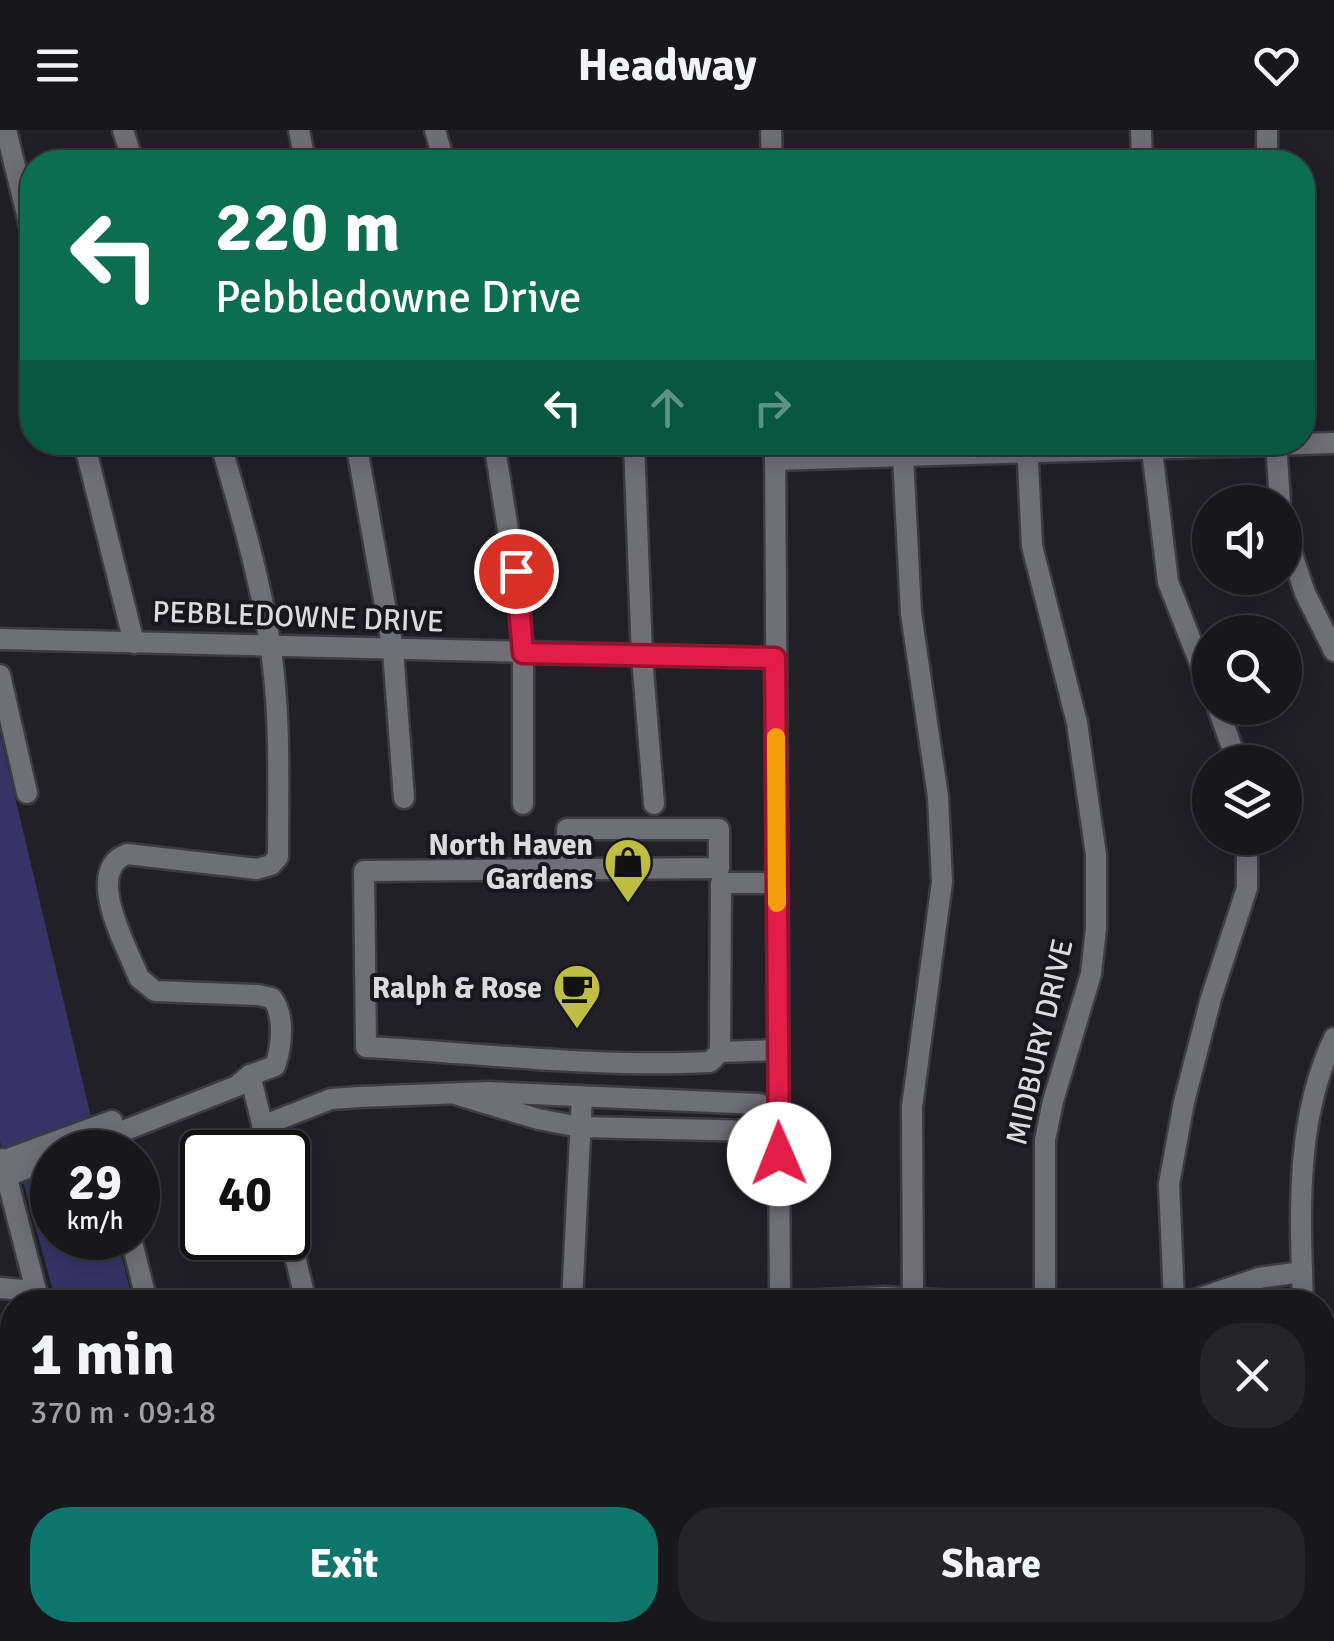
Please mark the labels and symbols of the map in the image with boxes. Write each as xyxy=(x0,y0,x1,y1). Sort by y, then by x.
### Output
pin xyxy=(474,529,559,614)
street label: PEBBLEDOWNE DRIVE xyxy=(152,593,444,641)
place label: North Haven Gardens xyxy=(428,827,593,898)
shop icon: North Haven Gardens xyxy=(602,836,654,904)
street label: MIDBURY DRIVE xyxy=(998,935,1082,1149)
cafe icon: Ralph & Rose xyxy=(551,962,603,1030)
place label: Ralph & Rose xyxy=(372,970,542,1007)
position arrow xyxy=(727,1102,831,1206)
speed limit sign: 40 xyxy=(180,1130,310,1260)

